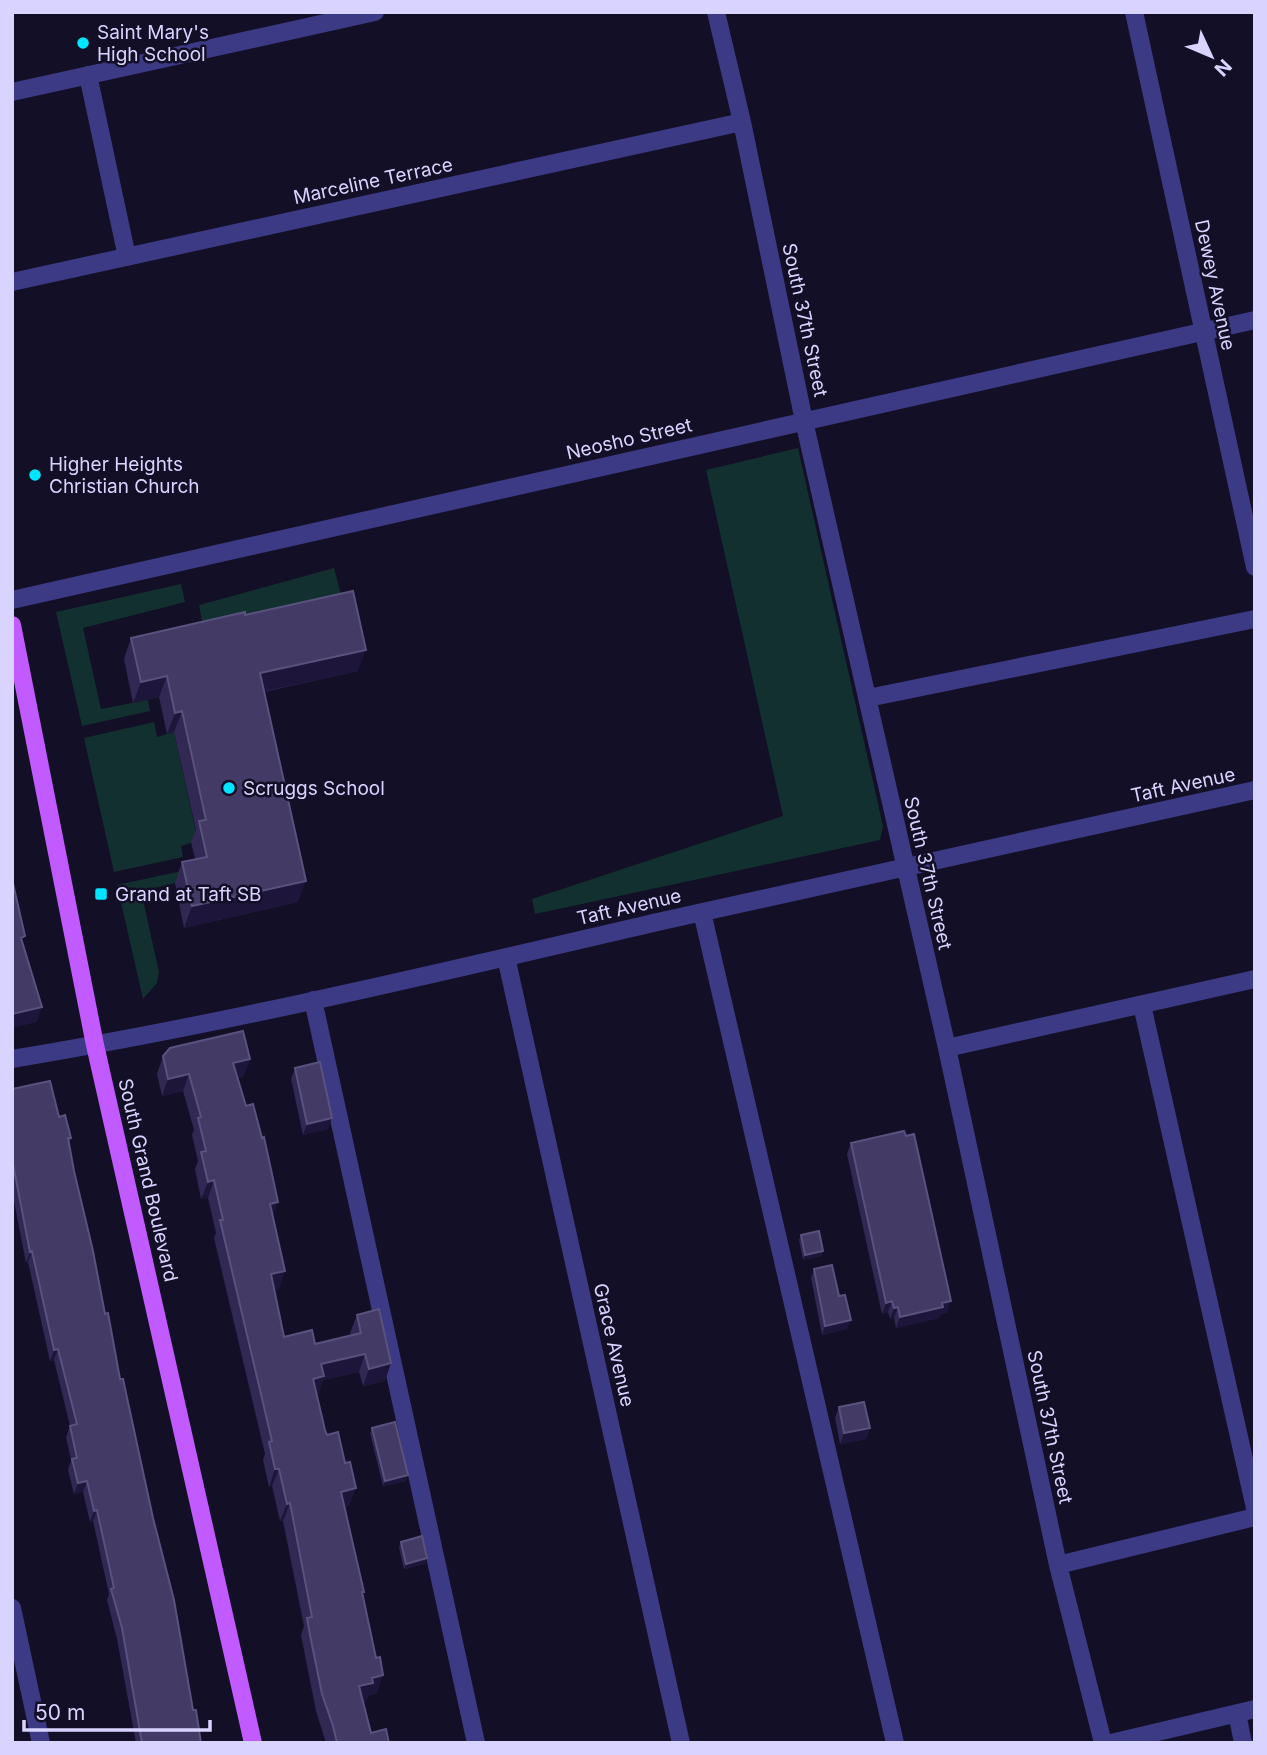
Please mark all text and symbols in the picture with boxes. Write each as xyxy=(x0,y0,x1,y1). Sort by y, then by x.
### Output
place label: Saint Mary's High School xyxy=(97,21,209,66)
north arrow xyxy=(1176,21,1246,91)
marker: Saint Mary's High School xyxy=(75,35,91,51)
text: N xyxy=(1210,54,1236,81)
street label: Marceline Terrace xyxy=(291,153,455,209)
street label: Dewey Avenue xyxy=(1190,218,1240,352)
street label: South 37th Street xyxy=(777,241,833,399)
street label: Neosho Street xyxy=(564,413,694,465)
place label: Higher Heights Christian Church xyxy=(49,453,200,498)
marker: Higher Heights Christian Church xyxy=(27,467,43,483)
street label: Taft Avenue xyxy=(1129,763,1237,807)
place label: Scruggs School xyxy=(243,777,385,800)
marker: Scruggs School xyxy=(221,780,237,796)
street label: South 37th Street xyxy=(899,794,957,952)
place label: Grand at Taft SB xyxy=(115,883,262,906)
street label: Taft Avenue xyxy=(575,884,683,930)
marker: Grand at Taft SB xyxy=(93,886,109,902)
street label: South Grand Boulevard xyxy=(113,1076,183,1284)
street label: Grace Avenue xyxy=(589,1281,639,1409)
street label: South 37th Street xyxy=(1022,1348,1078,1506)
scale bar xyxy=(24,1688,210,1732)
text: 50 m xyxy=(35,1700,85,1725)

